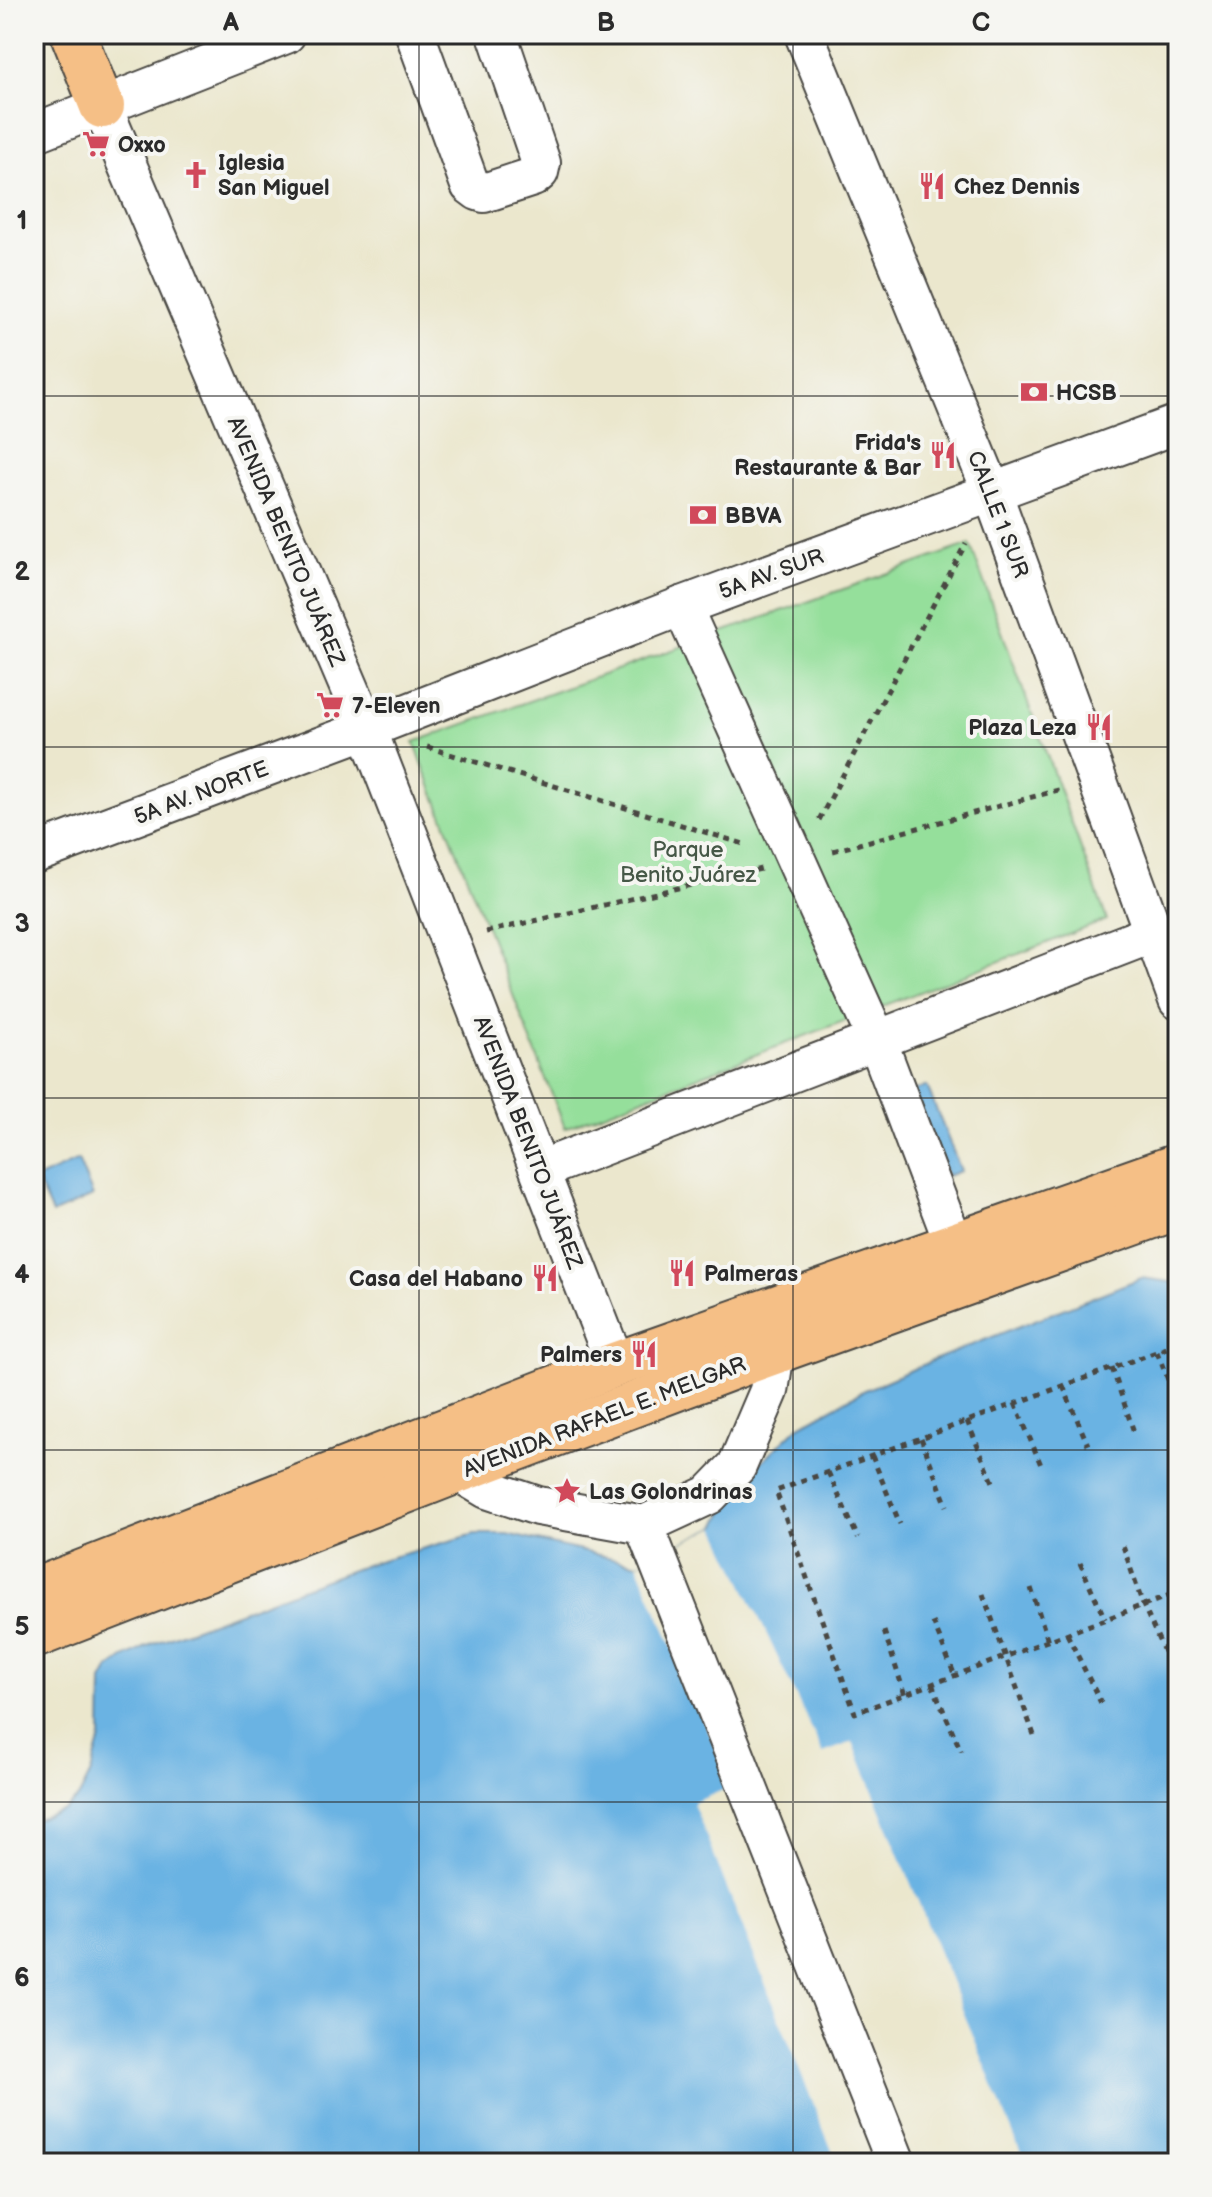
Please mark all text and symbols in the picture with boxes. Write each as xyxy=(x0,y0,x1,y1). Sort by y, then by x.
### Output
text: A xyxy=(222,8,239,39)
text: B xyxy=(597,8,615,39)
text: C xyxy=(972,8,990,39)
supermarket icon: Oxxo xyxy=(81,129,111,159)
place label: Oxxo xyxy=(118,132,166,159)
place label: Iglesia San Miguel xyxy=(218,150,330,202)
church icon: Iglesia San Miguel xyxy=(181,160,211,190)
restaurant icon: Chez Dennis xyxy=(917,171,947,201)
place label: Chez Dennis xyxy=(954,174,1080,201)
text: 1 xyxy=(17,206,27,237)
bank icon: HCSB xyxy=(1019,377,1049,407)
place label: HCSB xyxy=(1056,380,1117,407)
street label: AVENIDA BENITO JUÁREZ xyxy=(221,412,352,671)
place label: Frida's Restaurante & Bar xyxy=(734,430,921,482)
restaurant icon: Frida's Restaurante & Bar xyxy=(928,440,958,470)
street label: CALLE 1 SUR xyxy=(961,447,1034,582)
bank icon: BBVA xyxy=(688,500,718,530)
place label: BBVA xyxy=(725,503,782,530)
street label: 5A AV. SUR xyxy=(715,543,828,606)
text: 2 xyxy=(14,557,30,588)
supermarket icon: 7-Eleven xyxy=(315,690,345,720)
place label: 7-Eleven xyxy=(352,693,441,720)
restaurant icon: Plaza Leza xyxy=(1084,712,1114,742)
place label: Plaza Leza xyxy=(968,715,1077,742)
street label: 5A AV. NORTE xyxy=(131,755,272,831)
park label: Parque Benito Juárez xyxy=(620,837,757,889)
text: 3 xyxy=(14,909,30,940)
street label: AVENIDA BENITO JUÁREZ xyxy=(467,1012,589,1273)
restaurant icon: Palmeras xyxy=(667,1258,697,1288)
text: 4 xyxy=(14,1260,30,1291)
place label: Palmeras xyxy=(704,1261,798,1288)
restaurant icon: Casa del Habano xyxy=(530,1263,560,1293)
place label: Casa del Habano xyxy=(349,1266,523,1293)
restaurant icon: Palmers xyxy=(629,1339,659,1369)
place label: Palmers xyxy=(540,1342,622,1369)
street label: AVENIDA RAFAEL E. MELGAR xyxy=(459,1351,750,1484)
place icon: Las Golondrinas xyxy=(552,1476,582,1506)
place label: Las Golondrinas xyxy=(589,1479,753,1506)
text: 5 xyxy=(14,1612,30,1643)
text: 6 xyxy=(14,1963,30,1994)

